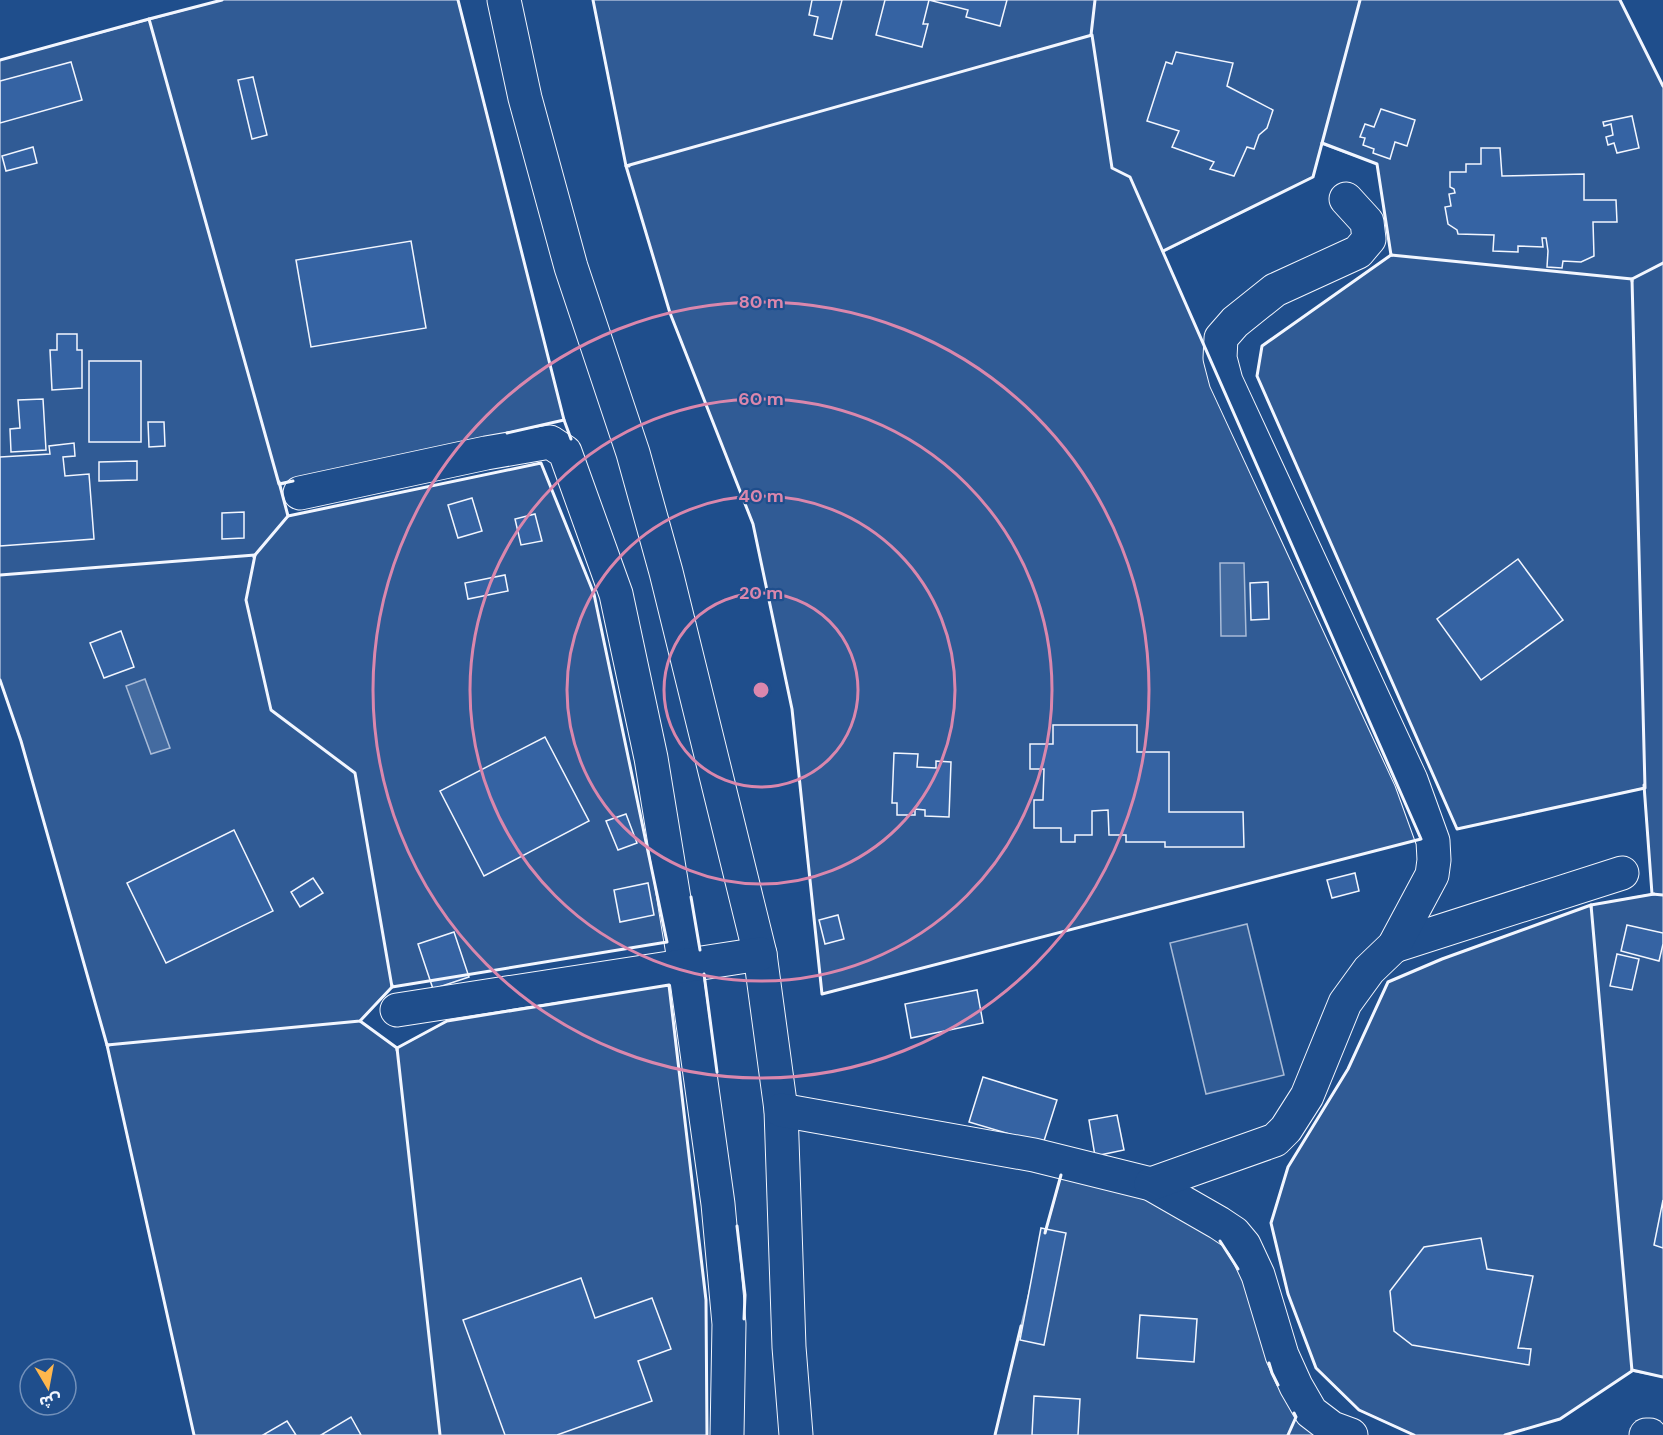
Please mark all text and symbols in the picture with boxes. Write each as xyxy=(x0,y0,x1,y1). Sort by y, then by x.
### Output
text: 80 m xyxy=(738,290,784,314)
text: 60 m xyxy=(738,387,784,411)
text: 40 m xyxy=(738,484,784,508)
text: 20 m xyxy=(739,581,783,605)
centre of rings xyxy=(751,680,771,700)
north arrow xyxy=(18,1357,78,1417)
text: ش xyxy=(38,1389,63,1414)

